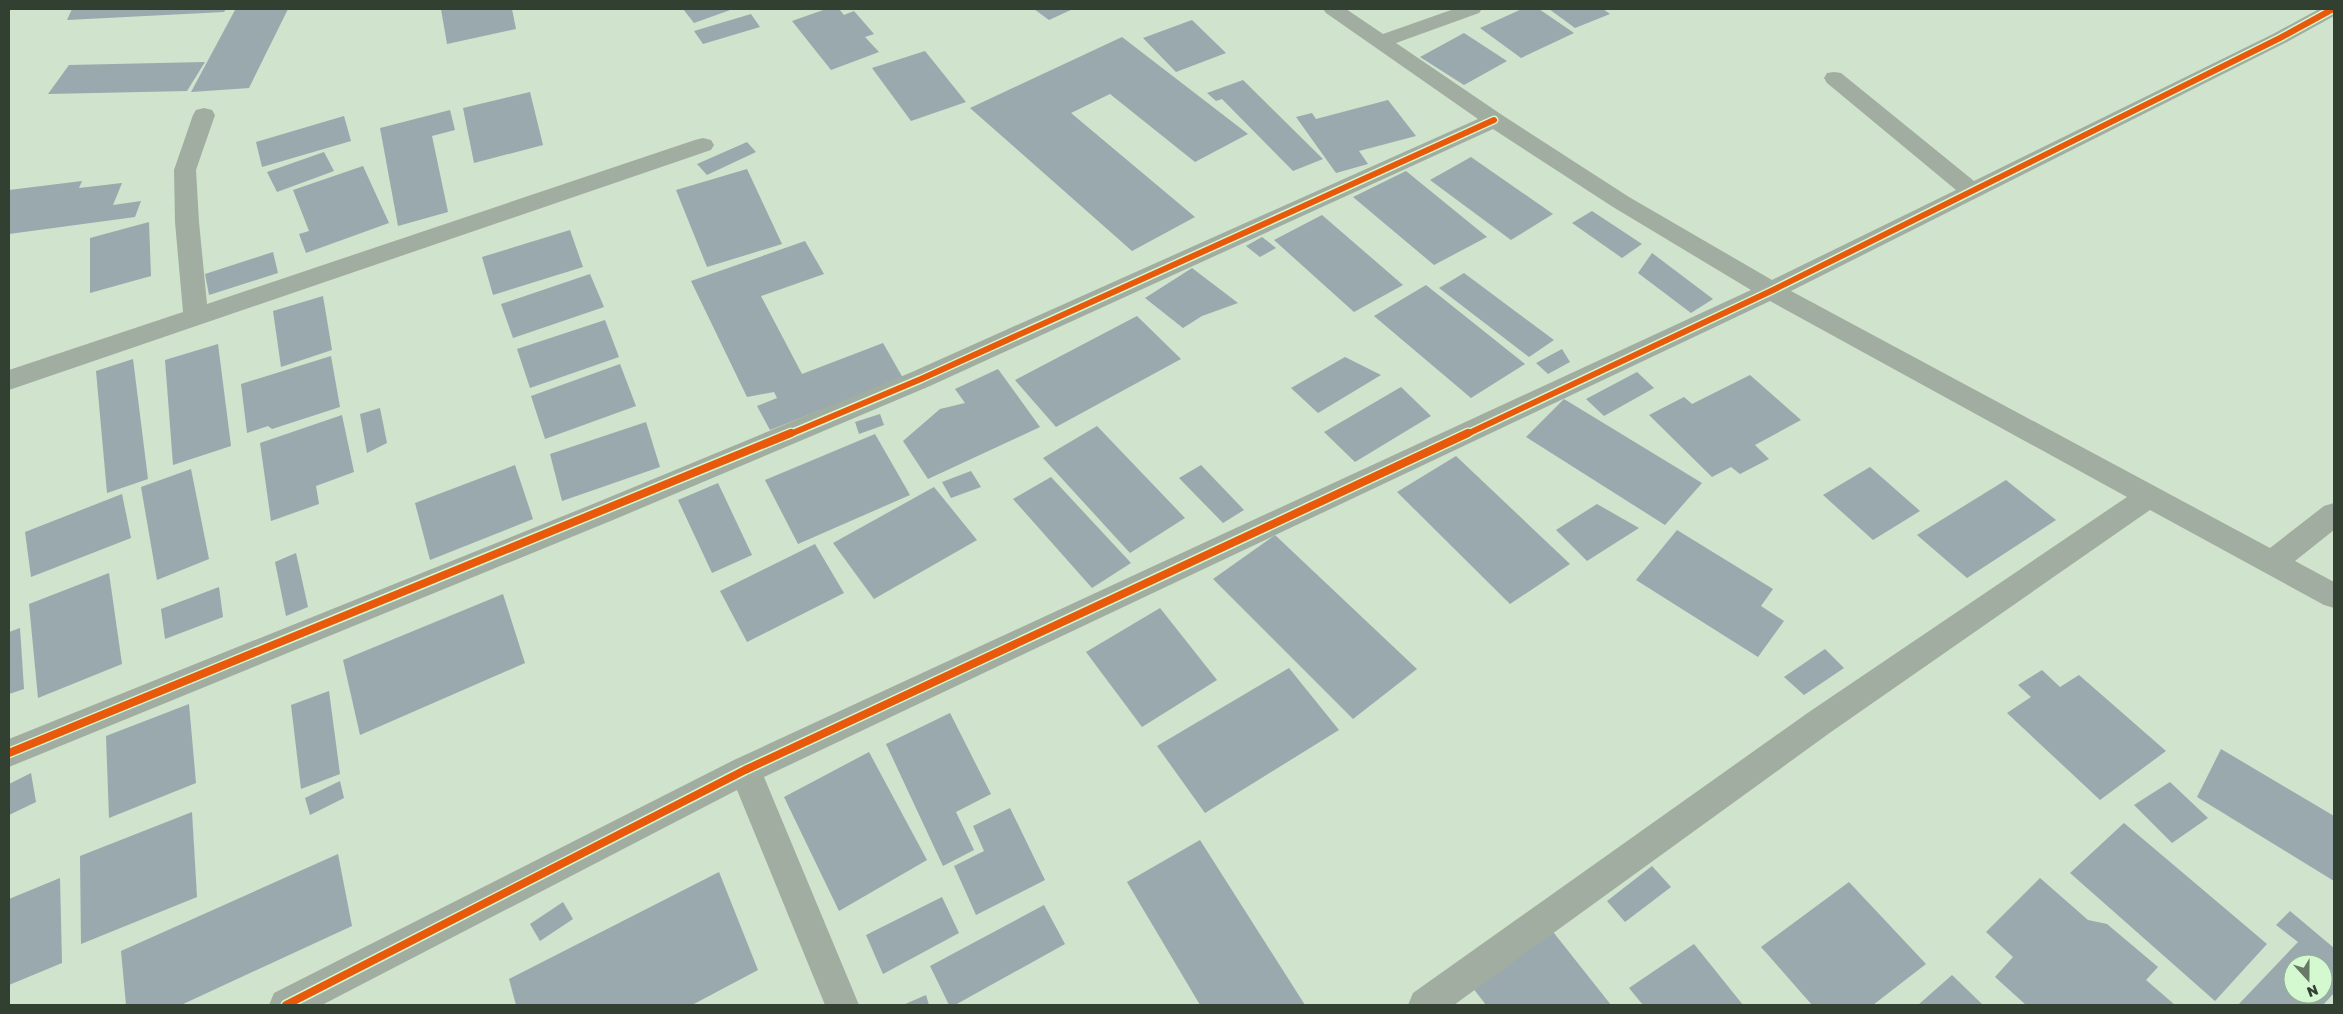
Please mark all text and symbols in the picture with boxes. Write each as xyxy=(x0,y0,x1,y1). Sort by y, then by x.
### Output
north arrow xyxy=(2283,954,2333,1004)
text: N xyxy=(2305,982,2321,1001)

